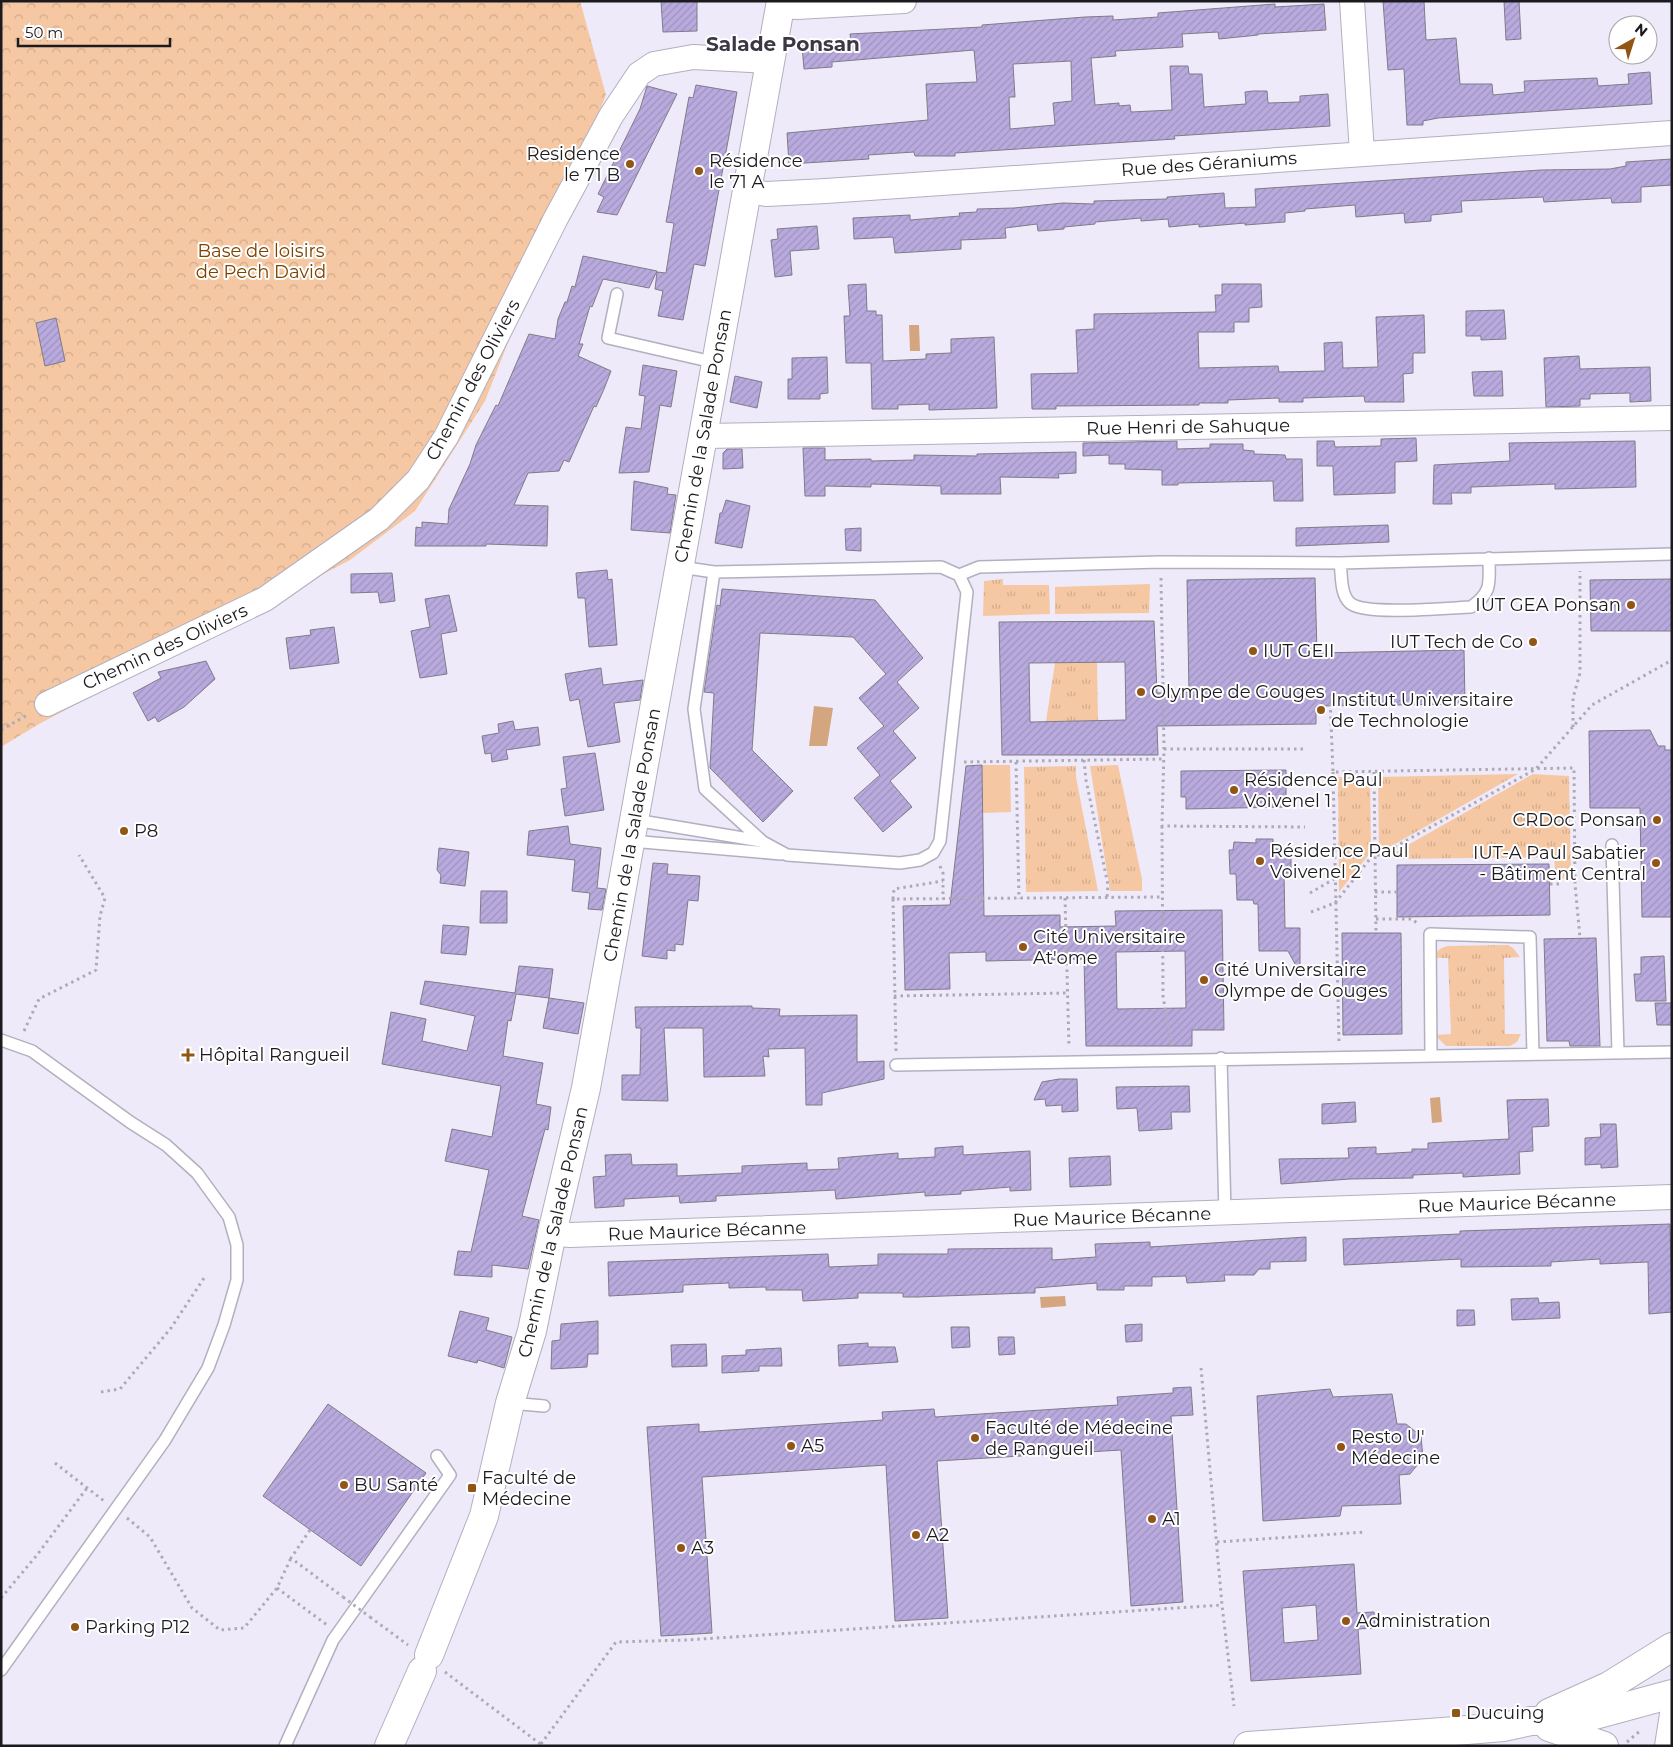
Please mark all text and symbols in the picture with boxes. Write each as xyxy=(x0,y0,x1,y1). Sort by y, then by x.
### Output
scale bar xyxy=(18,15,170,47)
north arrow xyxy=(1608,15,1658,65)
text: N xyxy=(1631,19,1651,40)
text: 50 m xyxy=(25,23,63,42)
district label: Salade Ponsan xyxy=(706,32,860,56)
place label: Residence le 71 B xyxy=(526,143,620,186)
street label: Rue des Géraniums xyxy=(1120,147,1298,181)
place label: Résidence le 71 A xyxy=(709,150,803,193)
marker: Residence le 71 B xyxy=(624,158,636,170)
marker: Résidence le 71 A xyxy=(693,165,705,177)
park label: Base de loisirs de Pech David xyxy=(196,240,326,283)
street label: Chemin des Oliviers xyxy=(421,295,525,464)
street label: Chemin de la Salade Ponsan xyxy=(670,307,736,565)
street label: Rue Henri de Sahuque xyxy=(1086,414,1290,440)
place label: IUT GEA Ponsan xyxy=(1475,594,1621,616)
street label: Chemin des Oliviers xyxy=(79,599,251,695)
marker: IUT GEA Ponsan xyxy=(1625,599,1637,611)
place label: IUT Tech de Co xyxy=(1390,631,1523,653)
marker: IUT Tech de Co xyxy=(1527,636,1539,648)
place label: IUT GEII xyxy=(1263,640,1334,662)
marker: IUT GEII xyxy=(1247,645,1259,657)
place label: Olympe de Gouges xyxy=(1151,681,1325,703)
marker: Olympe de Gouges xyxy=(1135,686,1147,698)
place label: Institut Universitaire de Technologie xyxy=(1331,689,1513,732)
marker: Institut Universitaire de Technologie xyxy=(1315,704,1327,716)
street label: Chemin de la Salade Ponsan xyxy=(599,706,665,964)
place label: Résidence Paul Voivenel 1 xyxy=(1244,769,1383,812)
marker: Résidence Paul Voivenel 1 xyxy=(1228,784,1240,796)
place label: CRDoc Ponsan xyxy=(1513,809,1647,831)
marker: CRDoc Ponsan xyxy=(1651,814,1663,826)
place label: P8 xyxy=(134,820,158,842)
marker: P8 xyxy=(118,825,130,837)
place label: Résidence Paul Voivenel 2 xyxy=(1270,840,1409,883)
place label: IUT-A Paul Sabatier - Bâtiment Central xyxy=(1473,842,1646,885)
marker: Résidence Paul Voivenel 2 xyxy=(1254,855,1266,867)
marker: IUT-A Paul Sabatier - Bâtiment Central xyxy=(1650,857,1662,869)
place label: Cité Universitaire At'ome xyxy=(1033,926,1186,969)
marker: Cité Universitaire At'ome xyxy=(1017,941,1029,953)
place label: Cité Universitaire Olympe de Gouges xyxy=(1214,959,1388,1002)
marker: Cité Universitaire Olympe de Gouges xyxy=(1198,974,1210,986)
place label: Hôpital Rangueil xyxy=(199,1044,350,1066)
marker: Hôpital Rangueil xyxy=(181,1048,195,1062)
street label: Chemin de la Salade Ponsan xyxy=(513,1104,593,1360)
street label: Rue Maurice Bécanne xyxy=(1417,1189,1617,1217)
street label: Rue Maurice Bécanne xyxy=(1012,1203,1212,1231)
street label: Rue Maurice Bécanne xyxy=(607,1217,807,1245)
place label: Faculté de Médecine de Rangueil xyxy=(985,1417,1173,1460)
place label: Resto U' Médecine xyxy=(1351,1426,1440,1469)
marker: Faculté de Médecine de Rangueil xyxy=(969,1432,981,1444)
place label: A5 xyxy=(801,1435,824,1457)
marker: A5 xyxy=(785,1440,797,1452)
marker: Resto U' Médecine xyxy=(1335,1441,1347,1453)
place label: Faculté de Médecine xyxy=(482,1467,576,1510)
place label: BU Santé xyxy=(354,1474,438,1496)
marker: BU Santé xyxy=(338,1479,350,1491)
marker: Faculté de Médecine xyxy=(466,1482,478,1494)
place label: A1 xyxy=(1162,1508,1181,1530)
marker: A1 xyxy=(1146,1513,1158,1525)
place label: A2 xyxy=(926,1524,949,1546)
marker: A2 xyxy=(910,1529,922,1541)
place label: A3 xyxy=(691,1537,714,1559)
marker: A3 xyxy=(675,1542,687,1554)
place label: Administration xyxy=(1356,1610,1491,1632)
marker: Administration xyxy=(1340,1615,1352,1627)
place label: Parking P12 xyxy=(85,1616,190,1638)
marker: Parking P12 xyxy=(69,1621,81,1633)
place label: Ducuing xyxy=(1466,1702,1545,1724)
marker: Ducuing xyxy=(1450,1707,1462,1719)

